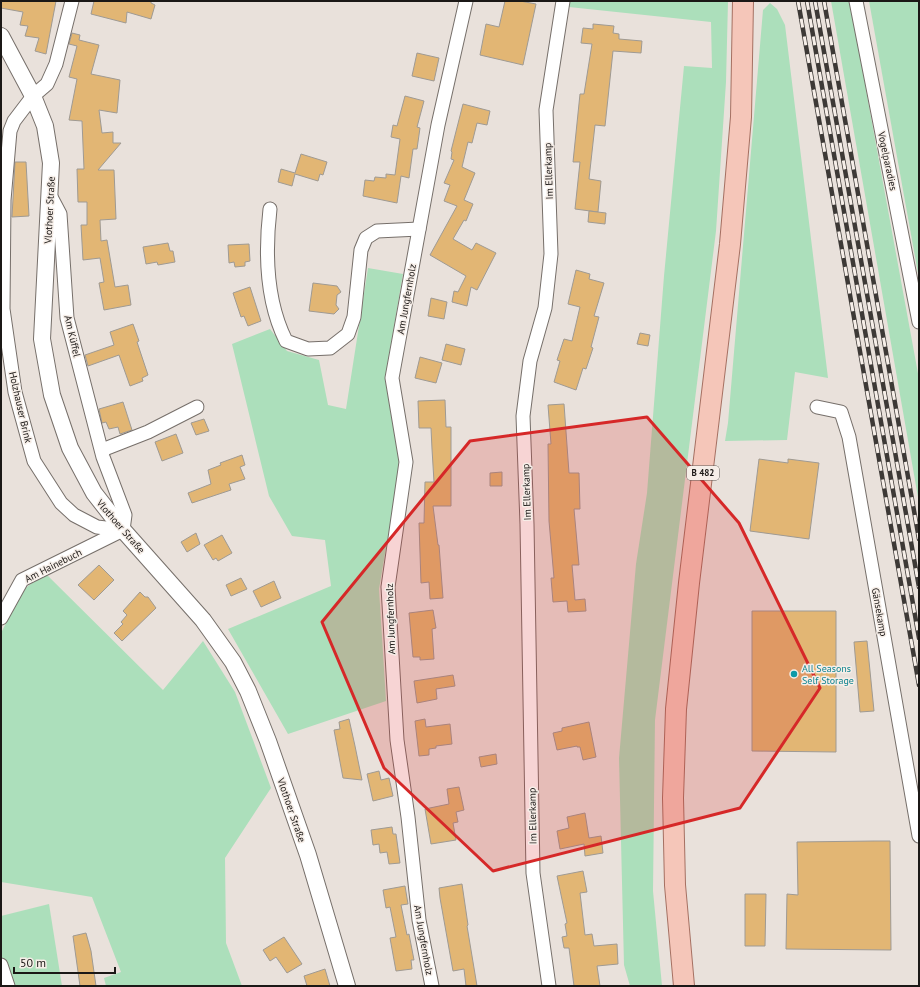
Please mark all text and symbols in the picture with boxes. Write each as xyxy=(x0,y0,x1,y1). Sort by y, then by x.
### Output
street label: Vogelparadies xyxy=(875,129,900,192)
street label: Im Ellerkamp xyxy=(541,142,556,200)
street label: Vlothoer Straße xyxy=(41,176,58,245)
street label: Am Jungfernholz xyxy=(394,263,419,335)
street label: Am Küffel xyxy=(61,314,84,358)
street label: Holzhauser Brink xyxy=(6,370,35,444)
street label: Im Ellerkamp xyxy=(519,463,534,521)
road number: B 482 xyxy=(687,466,719,480)
street label: Vlothoer Straße xyxy=(93,496,148,556)
street label: Am Hainebuch xyxy=(23,546,84,585)
street label: Am Jungfernholz xyxy=(383,583,398,655)
street label: Gänsekamp xyxy=(869,587,890,637)
place label: All Seasons Self Storage xyxy=(802,662,854,687)
marker: All Seasons Self Storage xyxy=(789,669,799,679)
street label: Vlothoer Straße xyxy=(274,775,309,844)
street label: Im Ellerkamp xyxy=(526,788,539,844)
street label: Am Jungfernholz xyxy=(411,904,436,976)
scale bar xyxy=(14,949,115,975)
text: 50 m xyxy=(20,955,46,970)

